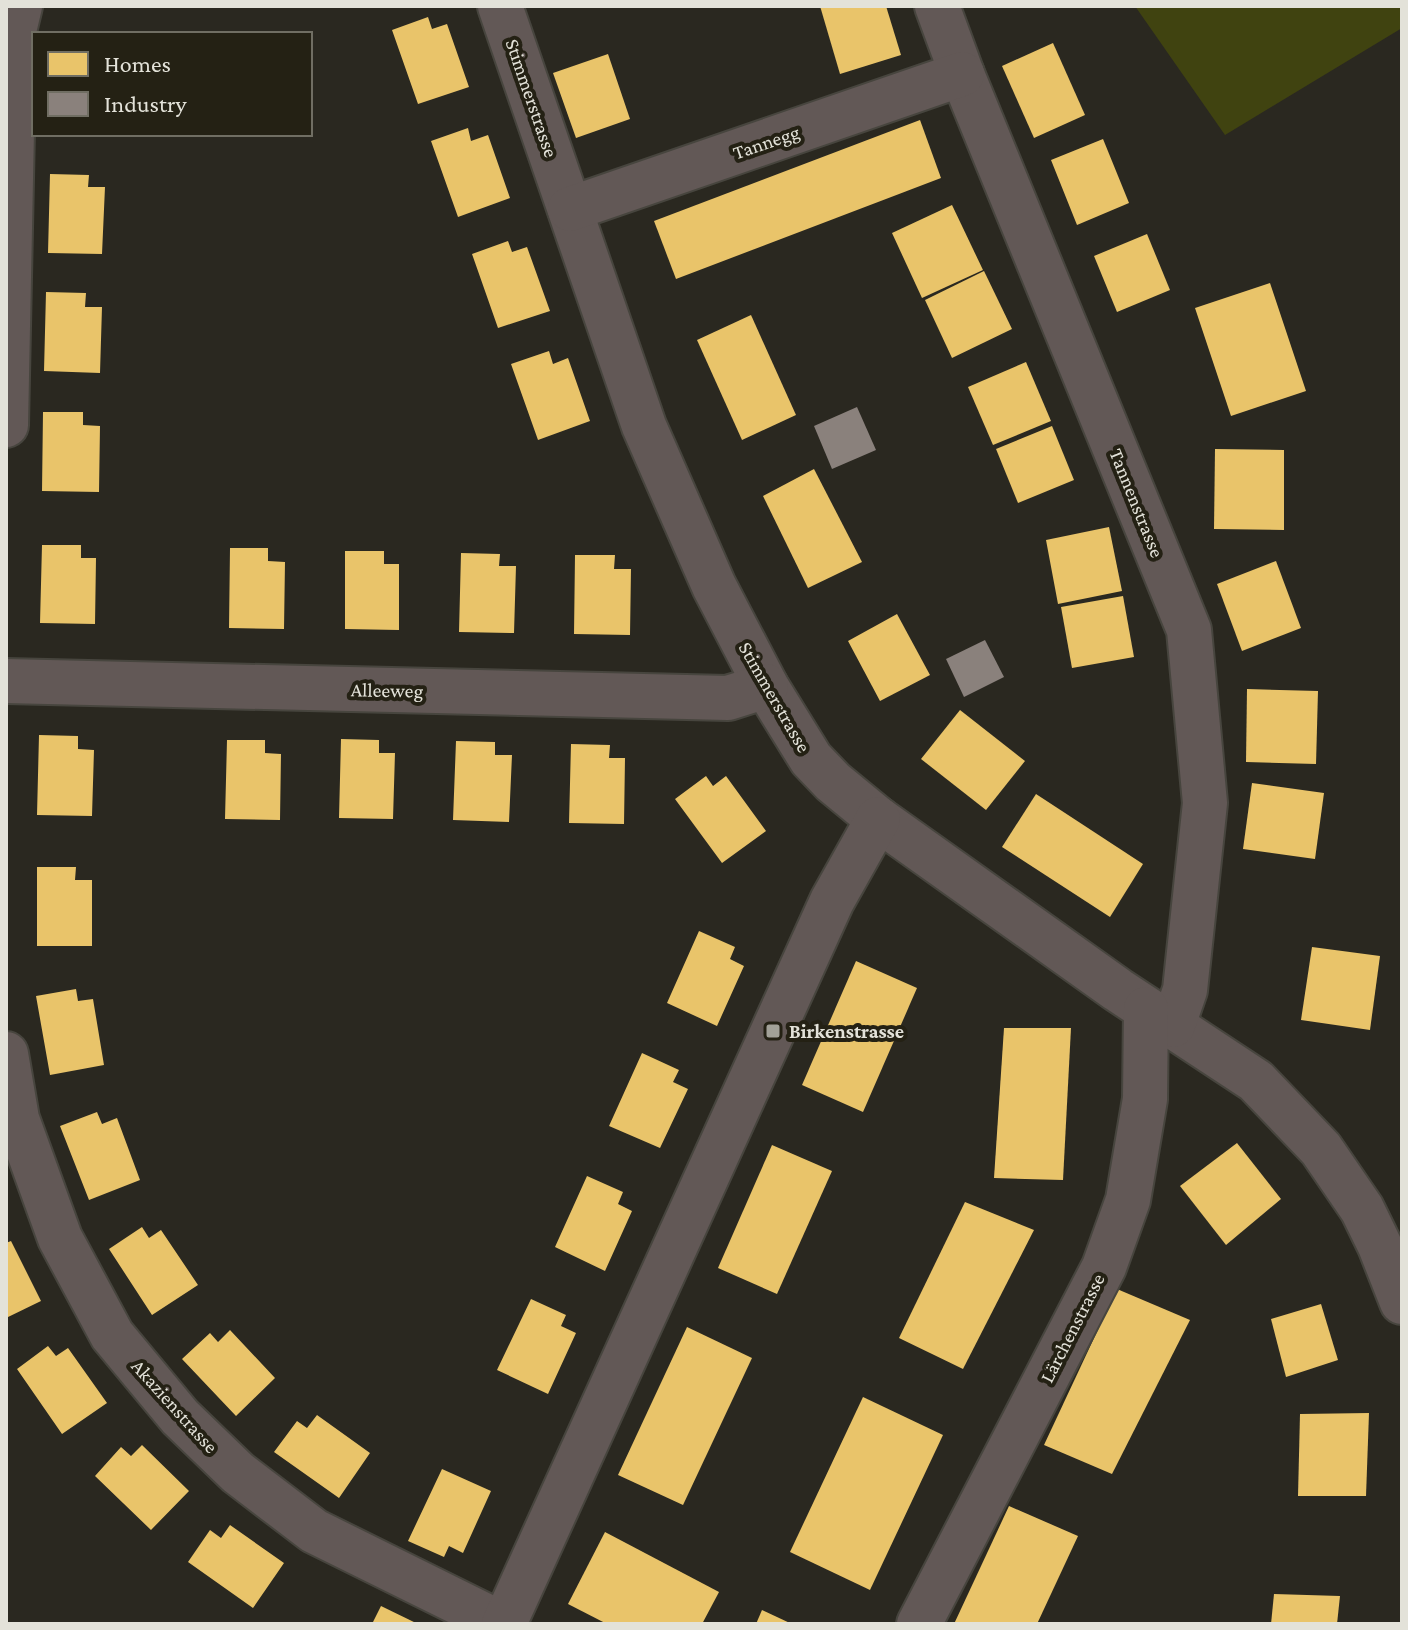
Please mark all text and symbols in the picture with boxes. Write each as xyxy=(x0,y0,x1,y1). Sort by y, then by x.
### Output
legend xyxy=(32,32,312,136)
street label: Stimmerstrasse xyxy=(501,36,563,160)
text: Homes xyxy=(104,50,171,77)
text: Industry xyxy=(104,90,187,117)
street label: Tannegg xyxy=(730,120,803,165)
street label: Tannenstrasse xyxy=(1105,445,1169,561)
street label: Stimmerstrasse xyxy=(734,638,816,756)
street label: Alleeweg xyxy=(351,678,424,703)
place label: Birkenstrasse xyxy=(789,1020,904,1042)
marker: Birkenstrasse xyxy=(764,1022,782,1040)
street label: Lärchenstrasse xyxy=(1035,1270,1109,1386)
street label: Akazienstrasse xyxy=(127,1355,223,1457)

